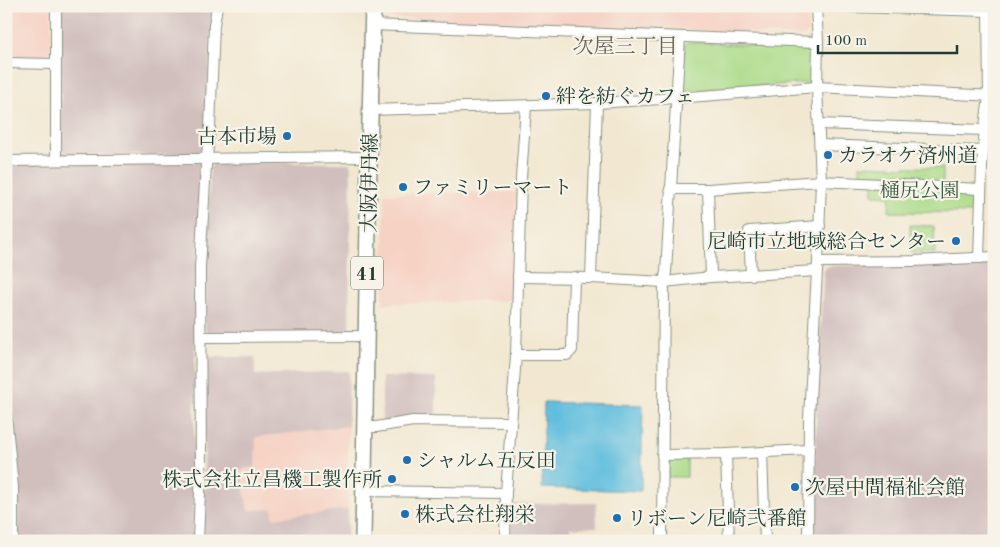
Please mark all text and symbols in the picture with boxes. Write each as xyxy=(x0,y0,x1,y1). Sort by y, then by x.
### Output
scale bar xyxy=(818,22,956,54)
text: 100 m xyxy=(825,34,867,49)
district label: 次屋三丁目 xyxy=(573,35,678,58)
place label: 絆を紡ぐカフェ xyxy=(556,86,695,108)
marker: 絆を紡ぐカフェ xyxy=(540,90,552,102)
place label: 古本市場 xyxy=(197,126,277,148)
marker: 古本市場 xyxy=(281,130,293,142)
street label: 大阪伊丹線 xyxy=(358,133,382,233)
place label: カラオケ済州道 xyxy=(838,145,978,167)
marker: カラオケ済州道 xyxy=(822,149,834,161)
place label: ファミリーマート xyxy=(413,178,573,199)
park label: 樋尻公園 xyxy=(880,180,960,202)
marker: ファミリーマート xyxy=(397,181,409,193)
place label: 尼崎市立地域総合センター xyxy=(707,231,946,253)
marker: 尼崎市立地域総合センター xyxy=(950,235,962,247)
road number: 41 xyxy=(351,256,383,290)
place label: シャルム五反田 xyxy=(417,450,556,472)
marker: シャルム五反田 xyxy=(401,454,413,466)
place label: 株式会社立昌機工製作所 xyxy=(162,469,382,491)
marker: 株式会社立昌機工製作所 xyxy=(386,473,398,485)
place label: 次屋中間福祉会館 xyxy=(805,477,965,499)
marker: 次屋中間福祉会館 xyxy=(789,481,801,493)
place label: 株式会社翔栄 xyxy=(415,504,535,526)
marker: 株式会社翔栄 xyxy=(399,508,411,520)
place label: リボーン尼崎弐番館 xyxy=(627,508,807,530)
marker: リボーン尼崎弐番館 xyxy=(611,512,623,524)

